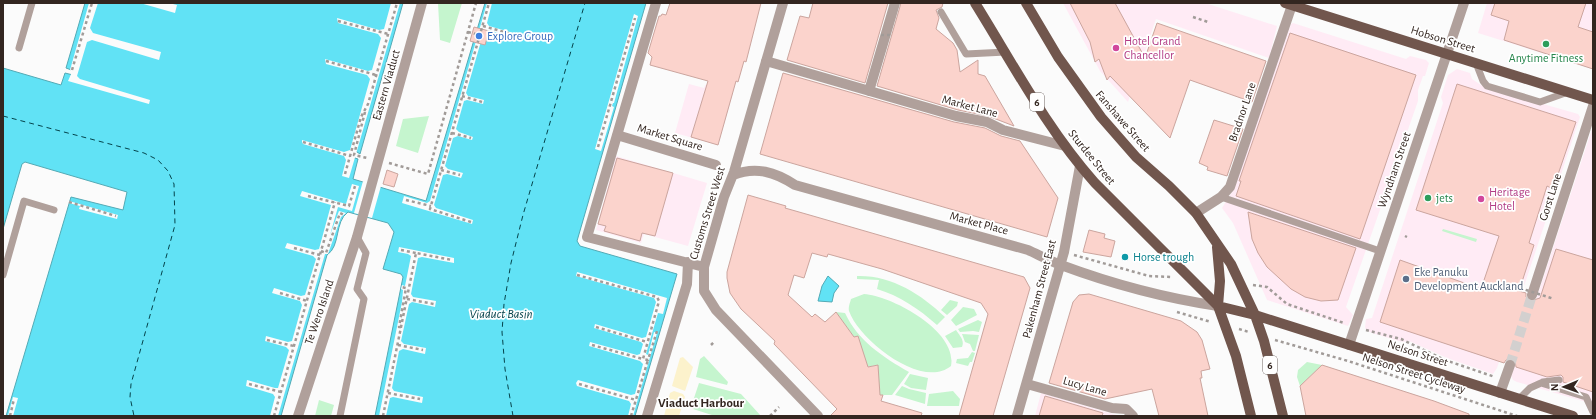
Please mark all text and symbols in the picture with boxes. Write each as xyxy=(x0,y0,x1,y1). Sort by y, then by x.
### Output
street label: Hobson Street xyxy=(1409,24,1477,55)
place label: Explore Group xyxy=(487,30,553,42)
marker: Explore Group xyxy=(474,31,484,41)
place label: Hotel Grand Chancellor xyxy=(1124,35,1181,61)
marker: Anytime Fitness xyxy=(1541,39,1551,49)
marker: Hotel Grand Chancellor xyxy=(1111,43,1121,53)
street label: Eastern Viaduct xyxy=(370,48,402,122)
place label: Anytime Fitness xyxy=(1509,52,1583,65)
street label: Bradnor Lane xyxy=(1226,81,1258,143)
street label: Fanshawe Street xyxy=(1093,88,1153,154)
street label: Market Lane xyxy=(941,93,999,119)
road number: 6 xyxy=(1030,93,1044,111)
street label: Market Square xyxy=(636,121,704,153)
street label: Sturdee Street xyxy=(1066,127,1118,187)
street label: Wyndham Street xyxy=(1375,130,1414,210)
street label: Customs Street West xyxy=(687,165,727,261)
street label: Gorst Lane xyxy=(1537,172,1563,222)
place label: Heritage Hotel xyxy=(1489,186,1530,212)
place label: jets xyxy=(1436,192,1453,205)
marker: jets xyxy=(1423,193,1433,203)
marker: Heritage Hotel xyxy=(1476,194,1486,204)
street label: Market Place xyxy=(948,209,1010,237)
street label: Pakenham Street East xyxy=(1020,238,1058,339)
place label: Horse trough xyxy=(1133,251,1194,263)
marker: Horse trough xyxy=(1120,252,1130,262)
place label: Eke Panuku Development Auckland xyxy=(1414,266,1523,292)
marker: Eke Panuku Development Auckland xyxy=(1401,274,1411,284)
street label: Te Wero Island xyxy=(302,278,336,346)
water label: Viaduct Basin xyxy=(469,308,533,321)
street label: Nelson Street xyxy=(1386,338,1450,369)
street label: Nelson Street Cycleway xyxy=(1361,351,1467,396)
road number: 6 xyxy=(1263,356,1277,374)
north arrow xyxy=(1544,367,1584,407)
street label: Lucy Lane xyxy=(1061,374,1108,399)
text: N xyxy=(1549,383,1560,391)
district label: Viaduct Harbour xyxy=(658,397,745,410)

